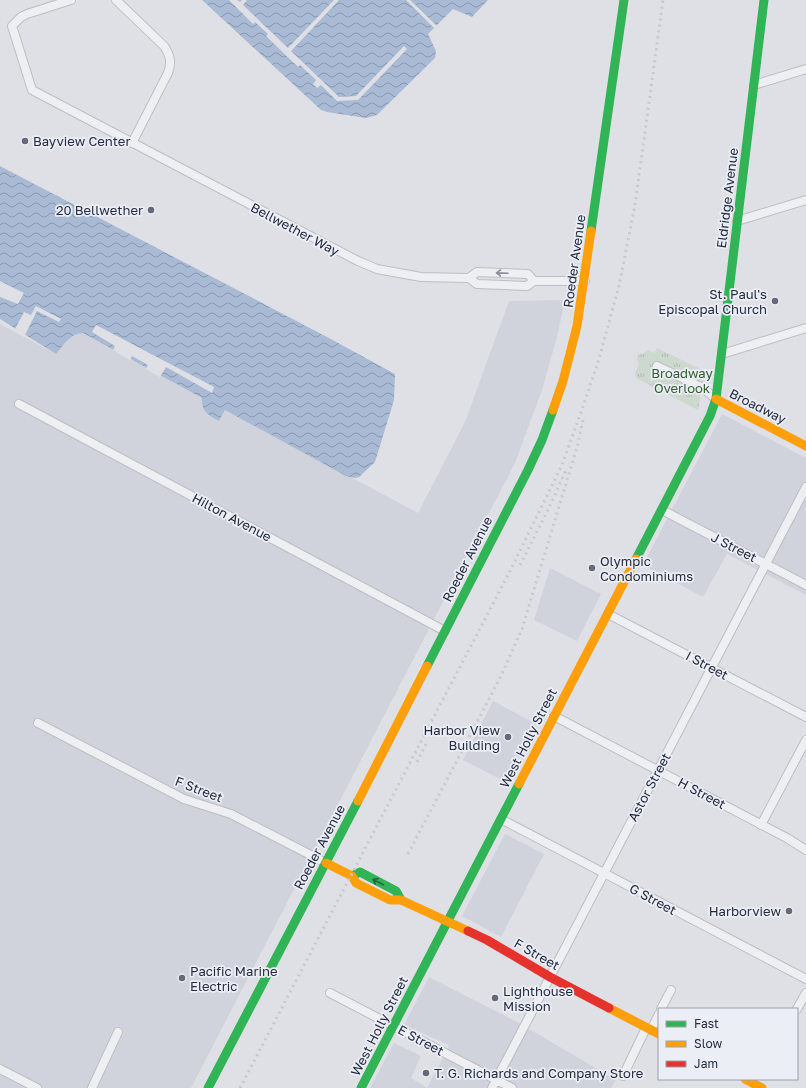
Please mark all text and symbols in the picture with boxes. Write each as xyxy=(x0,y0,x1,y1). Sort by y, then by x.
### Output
place label: Bayview Center xyxy=(33,133,130,149)
marker: Bayview Center xyxy=(20,136,30,146)
street label: Eldridge Avenue xyxy=(713,147,741,249)
street label: Bellwether Way xyxy=(248,199,343,259)
place label: 20 Bellwether xyxy=(56,202,143,218)
marker: 20 Bellwether xyxy=(146,205,156,215)
street label: Roeder Avenue xyxy=(560,213,588,309)
one-way arrow xyxy=(496,269,509,277)
place label: St. Paul's Episcopal Church xyxy=(658,286,767,317)
marker: St. Paul's Episcopal Church xyxy=(770,296,780,306)
park label: Broadway Overlook xyxy=(651,365,713,396)
street label: Broadway xyxy=(727,385,790,427)
street label: Hilton Avenue xyxy=(190,489,274,545)
street label: Roeder Avenue xyxy=(439,514,495,604)
street label: J Street xyxy=(709,529,759,565)
place label: Olympic Condominiums xyxy=(600,553,693,584)
marker: Olympic Condominiums xyxy=(587,563,597,573)
street label: I Street xyxy=(683,647,731,683)
street label: West Holly Street xyxy=(496,686,560,790)
place label: Harbor View Building xyxy=(423,722,500,753)
marker: Harbor View Building xyxy=(503,732,513,742)
street label: Astor Street xyxy=(624,750,674,824)
street label: F Street xyxy=(173,773,225,805)
street label: H Street xyxy=(675,774,729,812)
street label: Roeder Avenue xyxy=(290,802,348,892)
one-way arrow xyxy=(373,878,385,885)
street label: G Street xyxy=(627,880,679,918)
place label: Harborview xyxy=(709,903,781,919)
marker: Harborview xyxy=(784,906,794,916)
street label: F Street xyxy=(512,935,562,973)
place label: Pacific Marine Electric xyxy=(190,963,277,994)
marker: Pacific Marine Electric xyxy=(177,973,187,983)
street label: West Holly Street xyxy=(347,974,411,1078)
place label: Lighthouse Mission xyxy=(503,983,573,1014)
marker: Lighthouse Mission xyxy=(490,993,500,1003)
legend xyxy=(658,1008,798,1080)
text: Fast xyxy=(694,1016,719,1031)
street label: E Street xyxy=(395,1021,447,1059)
text: Slow xyxy=(694,1036,722,1051)
text: Jam xyxy=(694,1056,718,1071)
place label: T. G. Richards and Company Store xyxy=(434,1065,643,1081)
marker: T. G. Richards and Company Store xyxy=(421,1068,431,1078)

